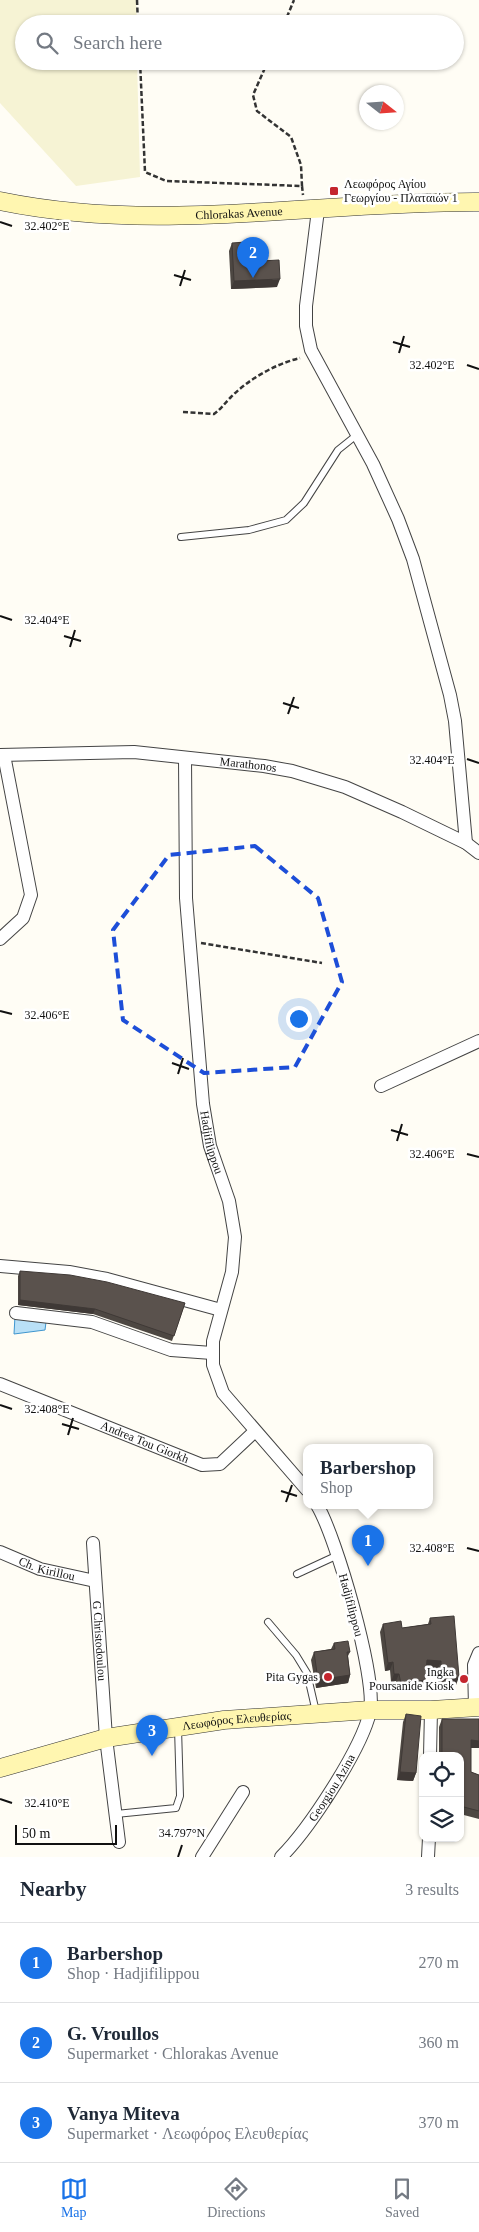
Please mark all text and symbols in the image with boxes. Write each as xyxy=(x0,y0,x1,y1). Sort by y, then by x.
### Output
search box xyxy=(15,15,464,70)
icon: search xyxy=(33,29,61,57)
text: Search here xyxy=(73,32,162,53)
north arrow xyxy=(359,85,404,130)
place label: Λεωφόρος Αγίου Γεωργίου - Πλαταιών 1 xyxy=(344,177,458,205)
marker: Λεωφόρος Αγίου Γεωργίου - Πλαταιών 1 xyxy=(328,185,340,197)
street label: Chlorakas Avenue xyxy=(195,204,283,222)
text: 32.402°E xyxy=(24,219,70,233)
pin: 2 xyxy=(237,237,269,278)
text: 32.402°E xyxy=(409,358,455,372)
text: 32.404°E xyxy=(24,613,70,627)
text: 32.404°E xyxy=(409,753,455,767)
street label: Marathonos xyxy=(219,754,278,775)
your location xyxy=(286,1006,312,1032)
text: 32.406°E xyxy=(24,1008,70,1022)
street label: Hadjifilippou xyxy=(197,1110,226,1176)
text: 32.406°E xyxy=(409,1147,455,1161)
text: 32.408°E xyxy=(24,1402,70,1416)
street label: Andrea Tou Giorkh xyxy=(99,1418,191,1466)
popup xyxy=(303,1444,433,1509)
text: Barbershop xyxy=(320,1457,416,1478)
text: Shop xyxy=(320,1479,353,1496)
pin: 1 xyxy=(352,1525,384,1566)
text: 32.408°E xyxy=(409,1541,455,1555)
street label: Ch. Kirillou xyxy=(17,1554,76,1583)
street label: Hadjifilippou xyxy=(336,1572,366,1638)
street label: G Christodoulou xyxy=(90,1600,109,1681)
place label: Ingka Poursanide Kiosk xyxy=(369,1665,455,1693)
place label: Pita Gygas xyxy=(266,1670,318,1684)
marker: Pita Gygas xyxy=(322,1671,334,1683)
marker: Ingka Poursanide Kiosk xyxy=(458,1673,470,1685)
street label: Λεωφόρος Ελευθερίας xyxy=(181,1708,292,1733)
pin: 3 xyxy=(136,1715,168,1756)
street label: Georgiou Azina xyxy=(305,1751,358,1824)
map controls xyxy=(419,1752,464,1842)
button: locate xyxy=(419,1752,464,1797)
text: 32.410°E xyxy=(24,1796,70,1810)
button: layers xyxy=(419,1797,464,1842)
scale bar xyxy=(15,1822,118,1845)
text: 50 m xyxy=(22,1826,50,1841)
text: 34.797°N xyxy=(159,1826,206,1840)
text: Nearby xyxy=(20,1877,87,1901)
text: 3 results xyxy=(405,1881,459,1898)
text: Barbershop xyxy=(67,1943,163,1964)
text: 1 xyxy=(32,1954,40,1971)
text: 270 m xyxy=(419,1954,459,1971)
text: Shop · Hadjifilippou xyxy=(67,1965,199,1982)
text: G. Vroullos xyxy=(67,2023,159,2044)
text: 2 xyxy=(32,2034,40,2051)
text: 360 m xyxy=(419,2034,459,2051)
text: Supermarket · Chlorakas Avenue xyxy=(67,2045,279,2062)
text: Vanya Miteva xyxy=(67,2103,180,2124)
text: 3 xyxy=(32,2114,40,2131)
text: 370 m xyxy=(419,2114,459,2131)
text: Supermarket · Λεωφόρος Ελευθερίας xyxy=(67,2125,308,2142)
tab: Map xyxy=(60,2175,88,2221)
tab: Directions xyxy=(207,2175,266,2221)
tab: Saved xyxy=(385,2175,419,2221)

